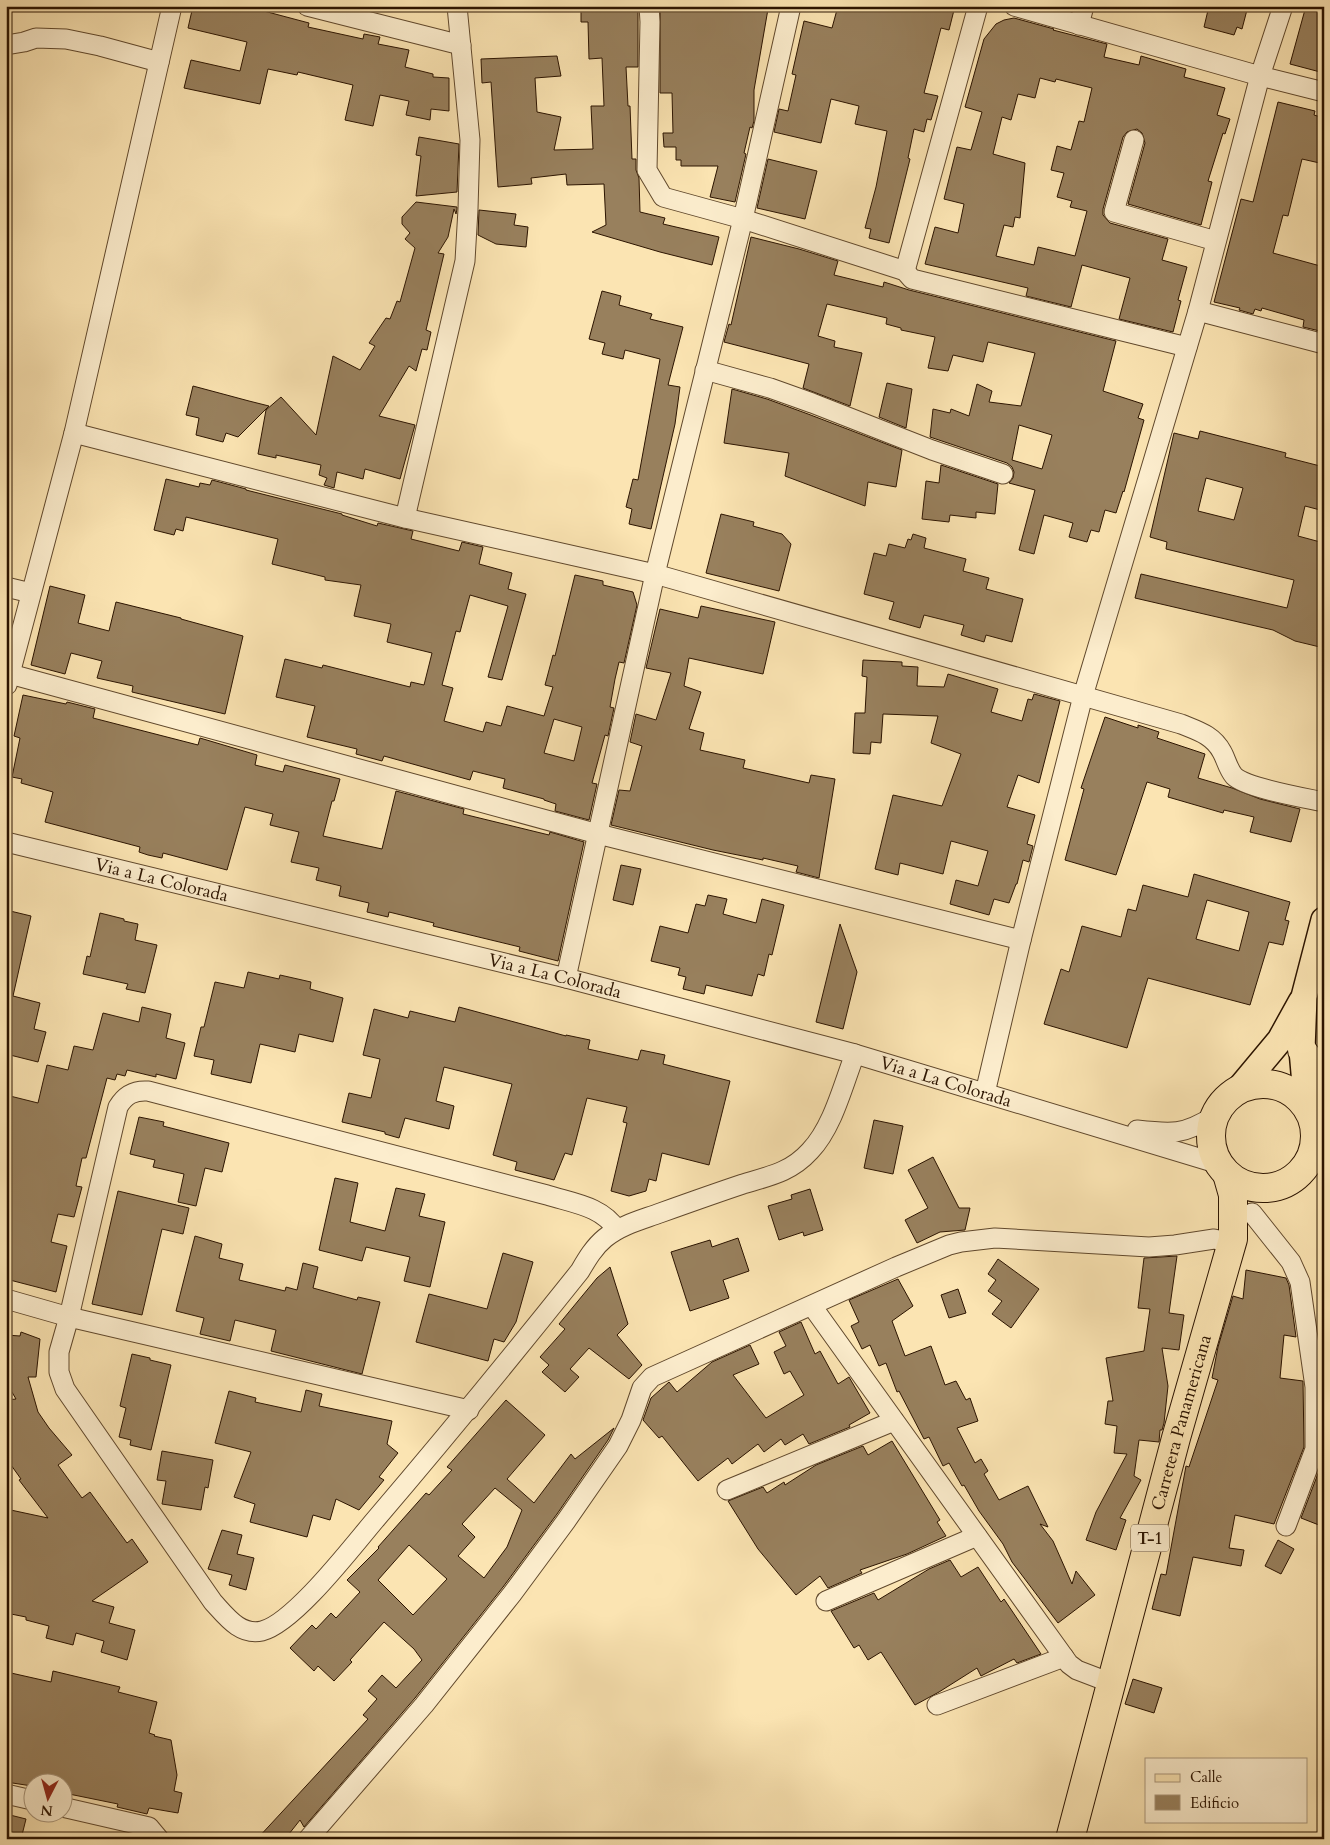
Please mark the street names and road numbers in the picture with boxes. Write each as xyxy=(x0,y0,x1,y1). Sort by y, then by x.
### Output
street label: Via a La Colorada xyxy=(92,852,231,909)
street label: Via a La Colorada xyxy=(486,948,624,1005)
street label: Via a La Colorada xyxy=(877,1050,1015,1114)
street label: Carretera Panamericana xyxy=(1145,1332,1218,1513)
road number: T-1 xyxy=(1131,1525,1169,1552)

